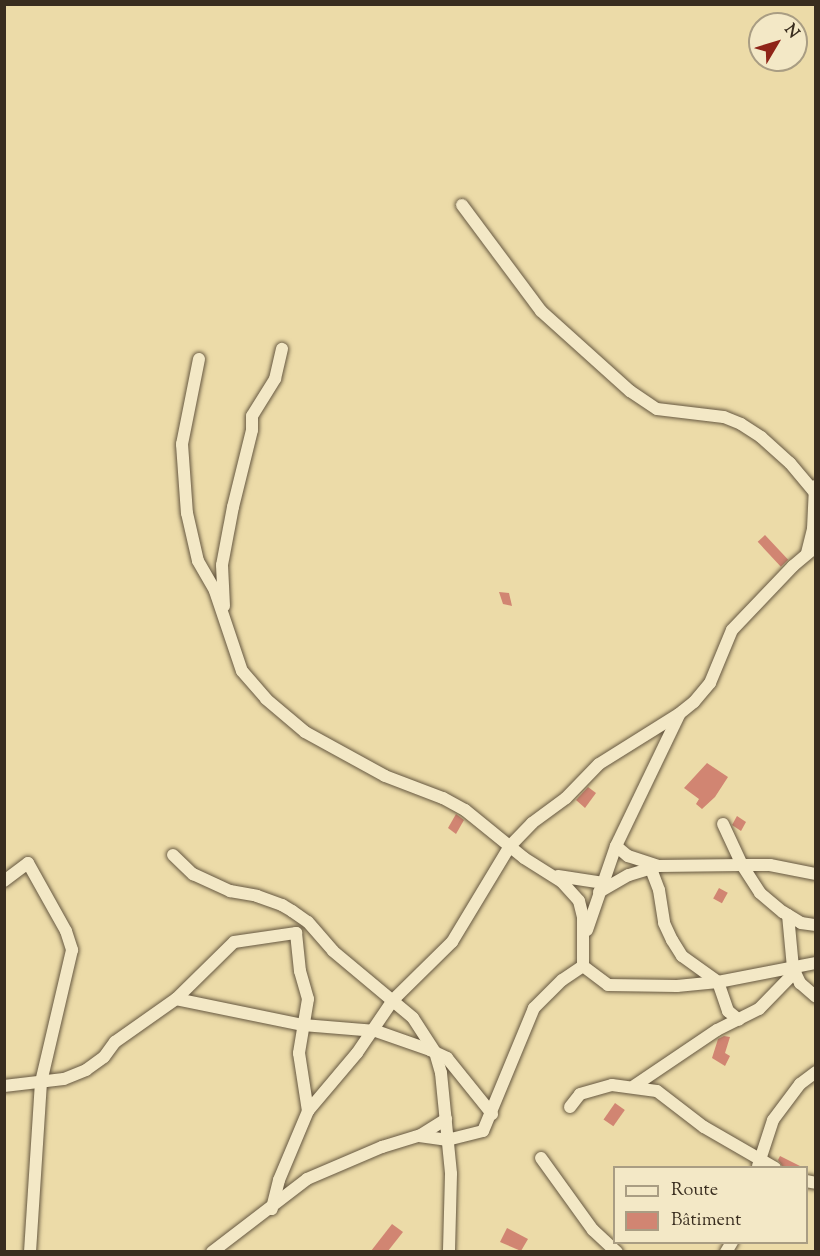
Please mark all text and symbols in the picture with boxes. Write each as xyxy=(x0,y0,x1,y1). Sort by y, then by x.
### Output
north arrow xyxy=(748,12,808,72)
text: N xyxy=(778,20,804,44)
legend xyxy=(613,1166,808,1244)
text: Route xyxy=(671,1178,718,1204)
text: Bâtiment xyxy=(671,1208,741,1234)

